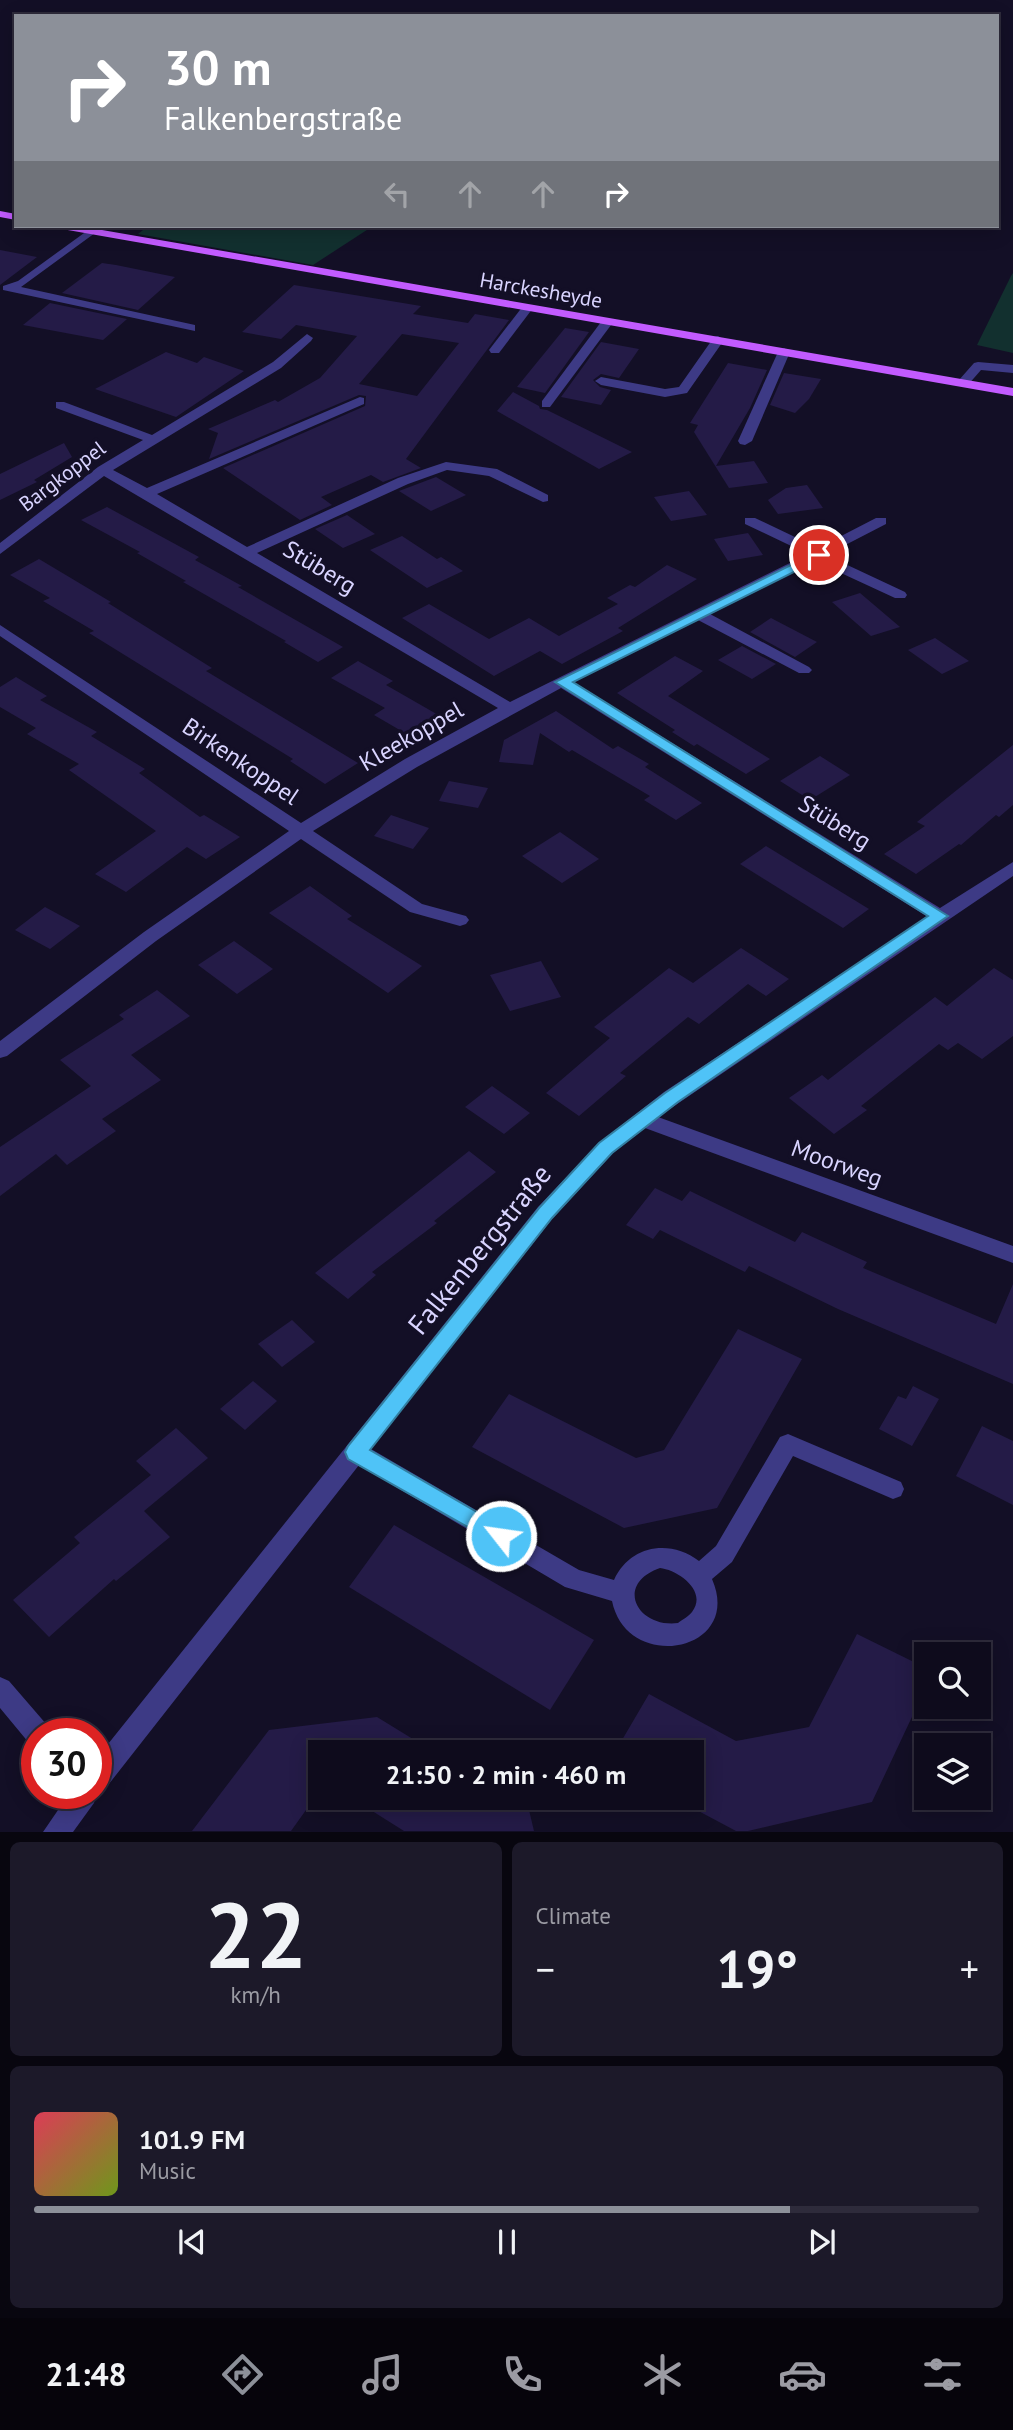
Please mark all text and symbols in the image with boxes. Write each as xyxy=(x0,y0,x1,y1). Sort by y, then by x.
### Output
text: 30 m xyxy=(164,35,271,99)
icon: right xyxy=(49,42,140,133)
text: Falkenbergstraße xyxy=(164,97,402,139)
icon: left xyxy=(378,175,416,213)
icon: ahead xyxy=(451,175,489,213)
icon: ahead xyxy=(524,175,562,213)
icon: right xyxy=(597,175,635,213)
street label: Harckesheyde xyxy=(478,266,604,314)
street label: Bargkoppel xyxy=(13,435,111,517)
pin xyxy=(789,525,849,585)
street label: Stüberg xyxy=(278,533,362,601)
icon: arrive xyxy=(800,536,838,574)
street label: Kleekoppel xyxy=(353,694,469,778)
street label: Birkenkoppel xyxy=(177,711,305,811)
street label: Stüberg xyxy=(793,788,877,856)
street label: Moorweg xyxy=(787,1132,887,1194)
street label: Falkenbergstraße xyxy=(399,1156,559,1342)
position arrow xyxy=(464,1499,538,1573)
map controls xyxy=(914,1642,991,1810)
button: search xyxy=(914,1642,991,1719)
speed limit sign: 30 xyxy=(21,1718,112,1809)
button: layers xyxy=(914,1733,991,1810)
text: 21:50 · 2 min · 460 m xyxy=(386,1758,626,1791)
text: 22 xyxy=(204,1875,307,1993)
text: Climate xyxy=(536,1901,611,1930)
text: 19° xyxy=(716,1935,798,2002)
text: − xyxy=(536,1944,555,1993)
text: + xyxy=(960,1944,979,1993)
text: km/h xyxy=(231,1980,281,2009)
text: 101.9 FM xyxy=(139,2123,245,2156)
text: Music xyxy=(139,2156,196,2185)
icon: previous xyxy=(173,2223,211,2261)
icon: pause xyxy=(488,2223,526,2261)
icon: next xyxy=(803,2223,841,2261)
icon: directions xyxy=(218,2350,267,2399)
icon: music xyxy=(358,2350,407,2399)
icon: phone xyxy=(498,2350,547,2399)
icon: climate xyxy=(638,2350,687,2399)
icon: car xyxy=(778,2350,827,2399)
icon: filters xyxy=(918,2350,967,2399)
text: 21:48 xyxy=(46,2353,127,2395)

